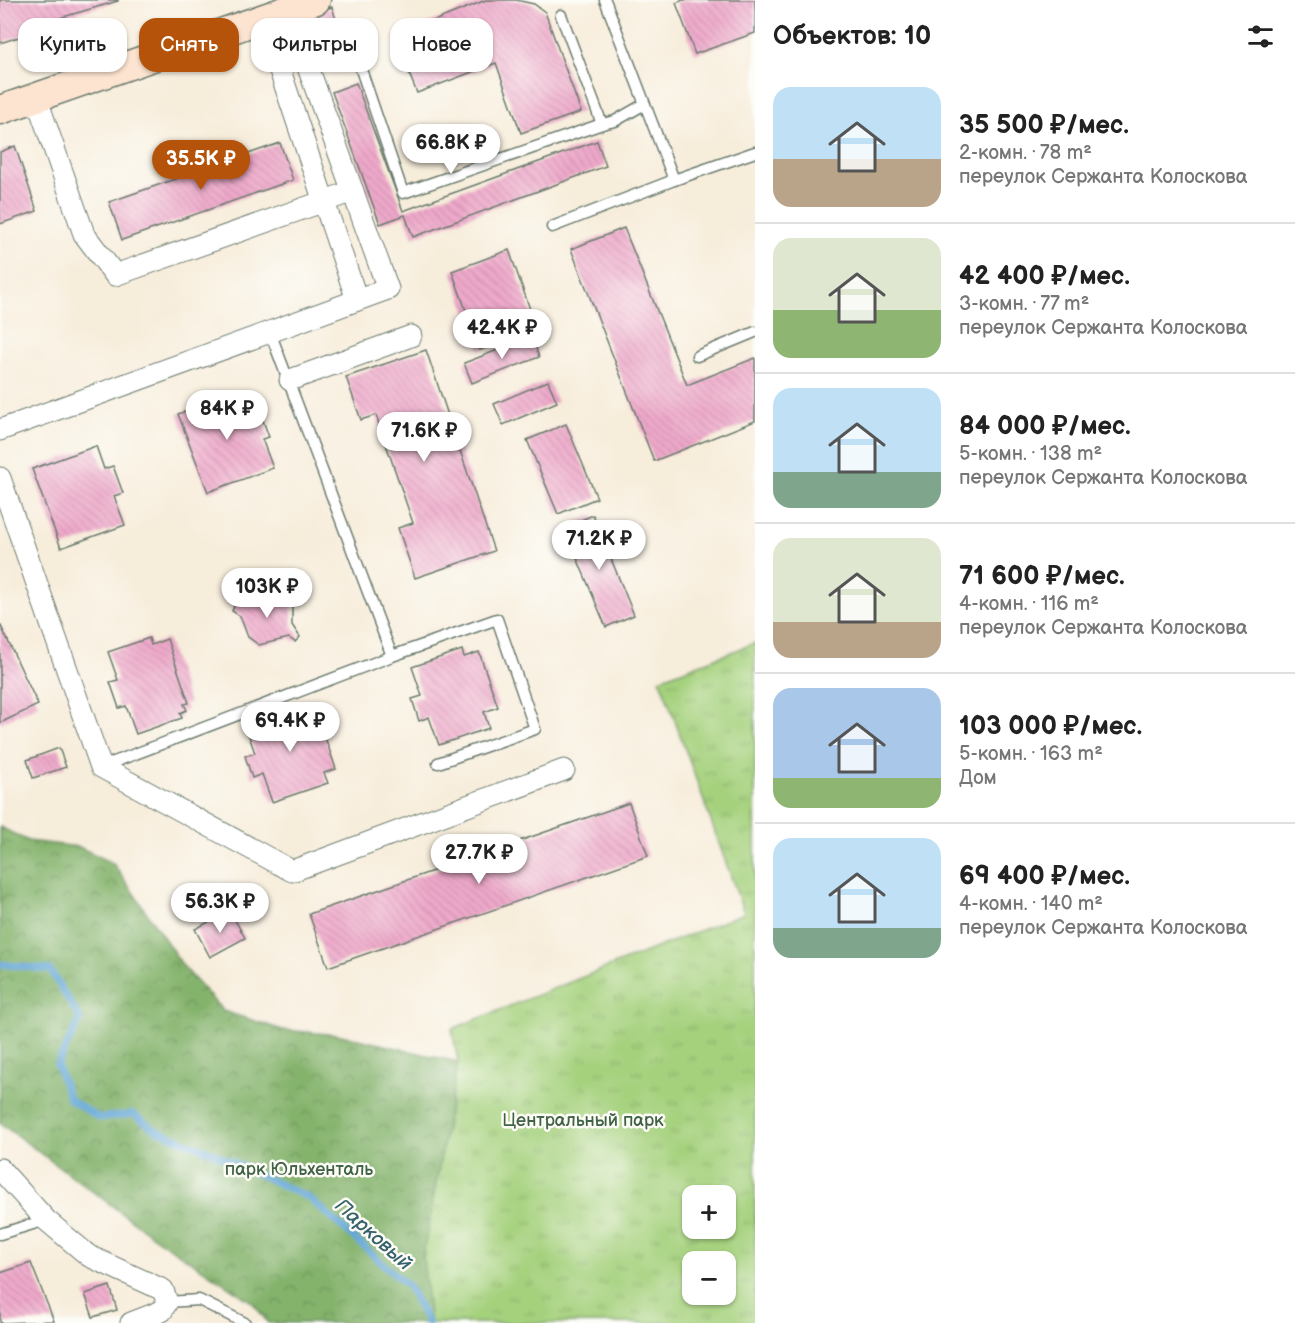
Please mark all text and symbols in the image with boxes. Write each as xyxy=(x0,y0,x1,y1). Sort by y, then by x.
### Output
chip: Купить xyxy=(18,18,127,72)
chip: Снять xyxy=(139,18,239,72)
chip: Фильтры xyxy=(251,18,378,72)
chip: Новое xyxy=(390,18,493,72)
icon: filters xyxy=(1244,20,1277,53)
text: Объектов: 10 xyxy=(773,21,931,52)
text: 35 500 ₽/мес. xyxy=(959,110,1129,141)
icon: home xyxy=(821,111,893,183)
pin: 66.8K ₽ xyxy=(396,124,506,175)
text: 66.8K ₽ xyxy=(415,131,487,155)
pin: 35.5K ₽ xyxy=(146,140,256,191)
text: 2-комн. · 78 m² xyxy=(959,141,1092,165)
text: 35.5K ₽ xyxy=(166,147,236,171)
text: переулок Сержанта Колоскова xyxy=(959,165,1247,189)
text: 42 400 ₽/мес. xyxy=(959,261,1130,292)
icon: home xyxy=(821,262,893,334)
text: 3-комн. · 77 m² xyxy=(959,292,1089,316)
pin: 42.4K ₽ xyxy=(447,309,557,360)
text: 42.4K ₽ xyxy=(467,316,537,340)
text: переулок Сержанта Колоскова xyxy=(959,316,1247,340)
pin: 84K ₽ xyxy=(185,390,269,441)
text: 84K ₽ xyxy=(200,397,254,421)
text: 84 000 ₽/мес. xyxy=(959,411,1131,442)
pin: 71.6K ₽ xyxy=(369,412,479,463)
icon: home xyxy=(821,412,893,484)
text: 71.6K ₽ xyxy=(391,419,457,443)
text: 5-комн. · 138 m² xyxy=(959,442,1102,466)
text: переулок Сержанта Колоскова xyxy=(959,466,1247,490)
pin: 71.2K ₽ xyxy=(544,520,654,571)
text: 71.2K ₽ xyxy=(566,527,632,551)
text: 71 600 ₽/мес. xyxy=(959,561,1125,592)
icon: home xyxy=(821,562,893,634)
pin: 103K ₽ xyxy=(218,568,316,619)
text: 103K ₽ xyxy=(235,575,299,599)
text: 4-комн. · 116 m² xyxy=(959,592,1099,616)
text: переулок Сержанта Колоскова xyxy=(959,616,1247,640)
pin: 69.4K ₽ xyxy=(235,702,345,753)
text: 69.4K ₽ xyxy=(255,709,325,733)
text: 103 000 ₽/мес. xyxy=(959,711,1142,742)
icon: home xyxy=(821,712,893,784)
text: 5-комн. · 163 m² xyxy=(959,742,1103,766)
text: Дом xyxy=(959,766,997,790)
pin: 27.7K ₽ xyxy=(424,834,534,885)
text: 27.7K ₽ xyxy=(445,841,513,865)
text: 69 400 ₽/мес. xyxy=(959,861,1130,892)
icon: home xyxy=(821,862,893,934)
pin: 56.3K ₽ xyxy=(165,883,275,934)
text: 56.3K ₽ xyxy=(185,890,255,914)
text: 4-комн. · 140 m² xyxy=(959,892,1103,916)
text: переулок Сержанта Колоскова xyxy=(959,916,1247,940)
park label: Центральный парк xyxy=(502,1110,664,1131)
park label: парк Юльхенталь xyxy=(225,1159,373,1180)
map controls xyxy=(682,1185,736,1305)
button: + xyxy=(682,1185,736,1239)
water label: Парковый xyxy=(330,1194,417,1276)
button: − xyxy=(682,1251,736,1305)

